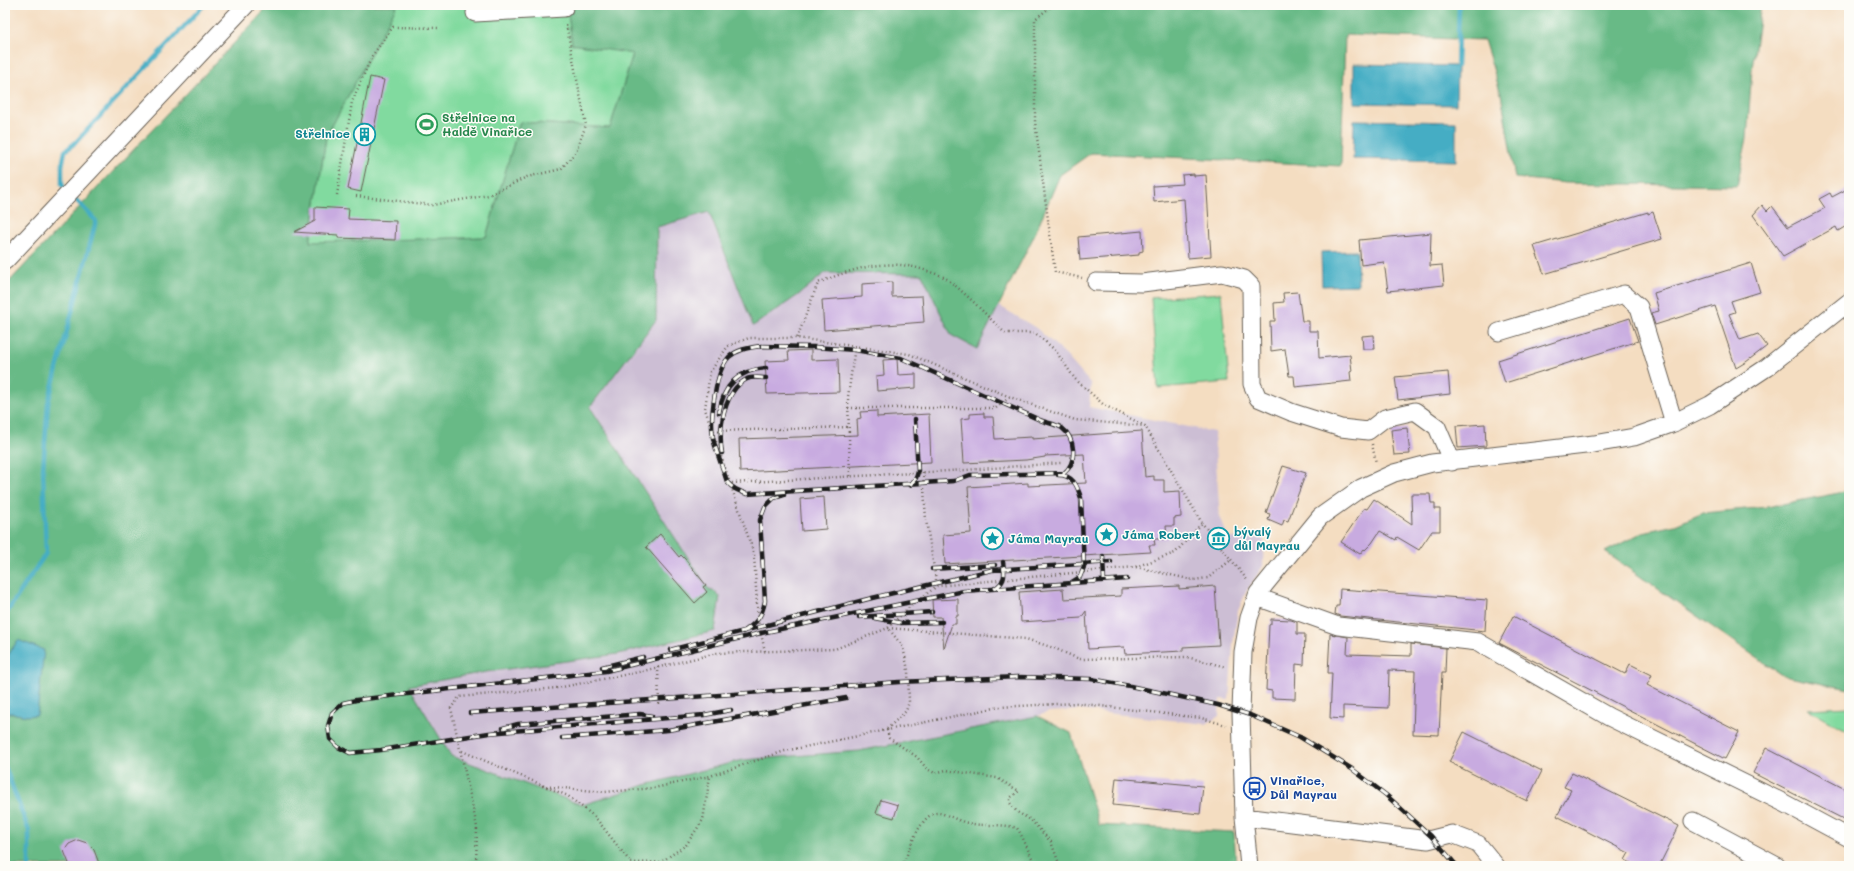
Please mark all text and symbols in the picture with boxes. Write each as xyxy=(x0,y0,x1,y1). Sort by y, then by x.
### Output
place label: Střelnice na Haldě Vinařice xyxy=(442,109,532,139)
sports icon: Střelnice na Haldě Vinařice xyxy=(413,112,439,138)
building icon: Střelnice xyxy=(352,121,378,147)
place label: Střelnice xyxy=(295,125,350,141)
place icon: Jáma Robert xyxy=(1094,522,1120,548)
place label: bývalý důl Mayrau xyxy=(1234,523,1300,553)
place icon: Jáma Mayrau xyxy=(979,526,1005,552)
place label: Jáma Robert xyxy=(1122,526,1200,542)
museum icon: bývalý důl Mayrau xyxy=(1206,526,1232,552)
place label: Jáma Mayrau xyxy=(1008,530,1089,546)
place label: Vinařice, Důl Mayrau xyxy=(1270,772,1337,802)
bus stop icon: Vinařice, Důl Mayrau xyxy=(1241,775,1267,801)

